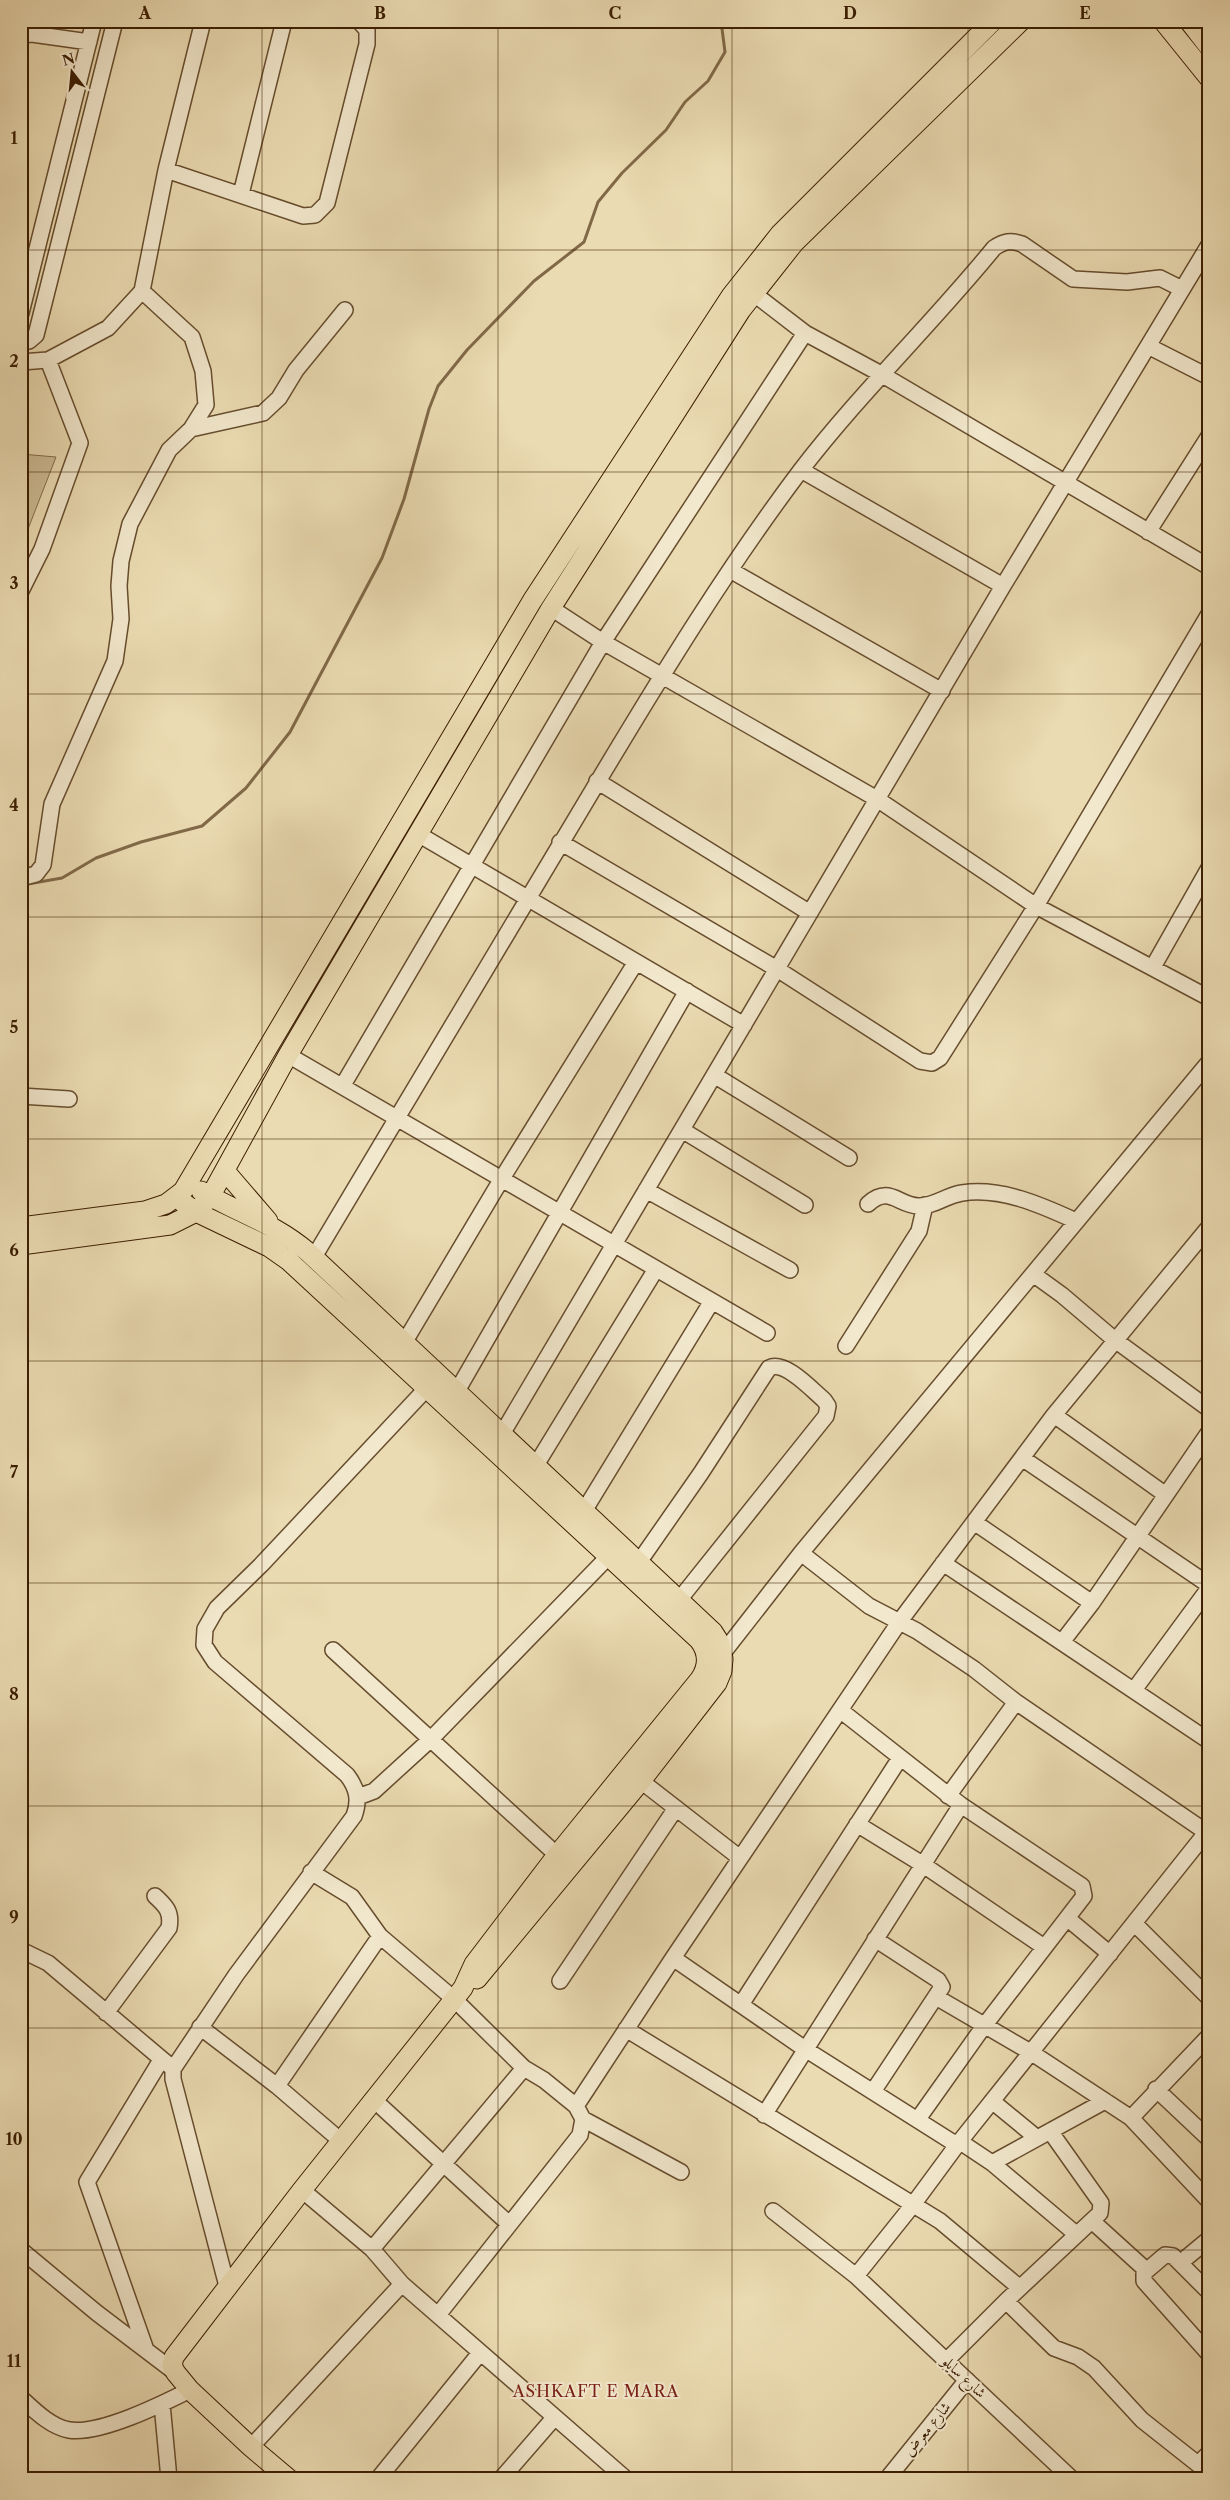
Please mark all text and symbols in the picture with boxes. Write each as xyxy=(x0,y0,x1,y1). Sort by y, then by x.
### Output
text: A xyxy=(138,3,152,23)
text: B xyxy=(374,3,386,23)
text: C xyxy=(609,3,621,23)
text: D xyxy=(843,3,857,23)
text: E xyxy=(1079,3,1091,23)
north arrow xyxy=(48,48,98,98)
text: N xyxy=(60,49,77,70)
text: 1 xyxy=(10,128,18,148)
text: 2 xyxy=(9,351,19,371)
text: 3 xyxy=(9,573,19,593)
text: 4 xyxy=(9,795,19,815)
text: 5 xyxy=(10,1017,19,1037)
text: 6 xyxy=(9,1240,19,1260)
text: 7 xyxy=(10,1462,19,1482)
text: 8 xyxy=(9,1684,19,1704)
text: 9 xyxy=(9,1907,19,1927)
text: 10 xyxy=(5,2129,23,2149)
street label: شارع سايلو xyxy=(934,2350,990,2405)
text: 11 xyxy=(7,2351,22,2371)
district label: ASHKAFT E MARA xyxy=(512,2381,679,2401)
street label: شارع معرض xyxy=(899,2398,957,2462)

